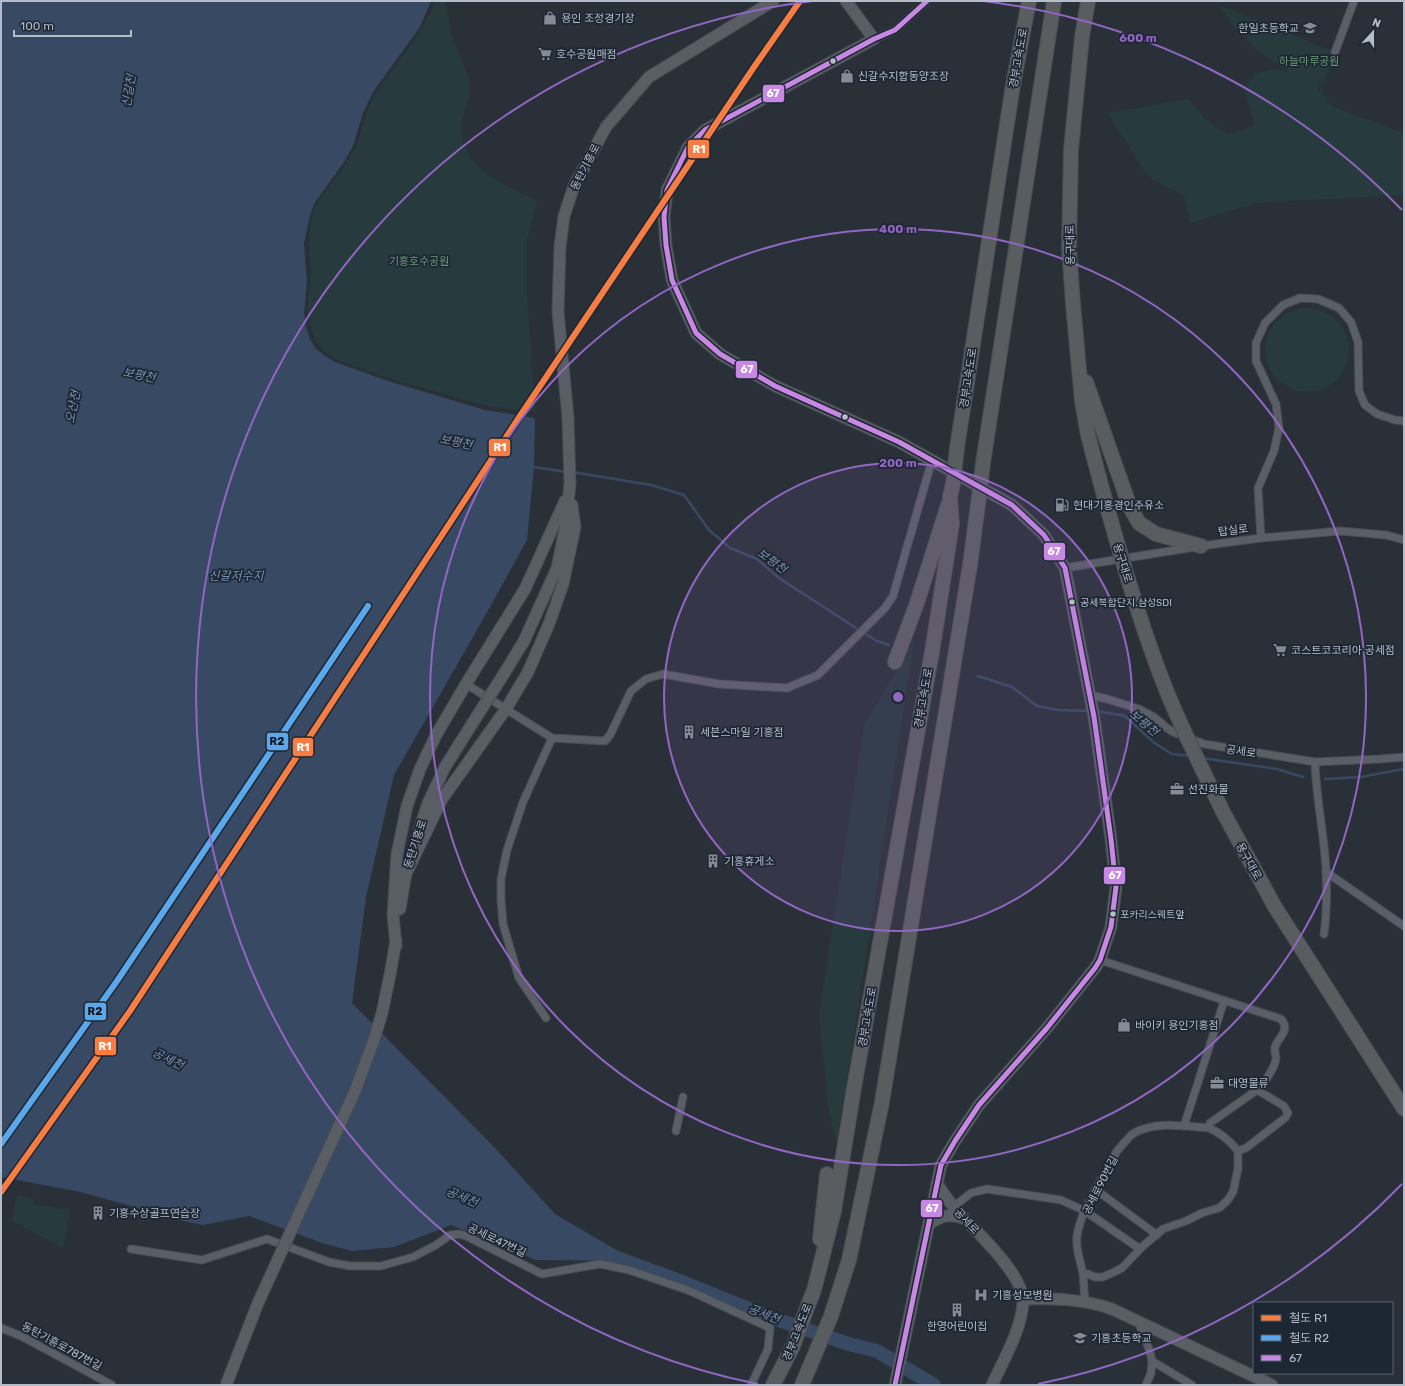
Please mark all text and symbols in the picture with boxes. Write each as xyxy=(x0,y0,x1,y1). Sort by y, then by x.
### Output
shop icon: 용인 조정경기장 xyxy=(542,10,558,26)
scale bar xyxy=(14,12,131,38)
place label: 용인 조정경기장 xyxy=(561,12,635,25)
north arrow xyxy=(1353,12,1393,52)
text: N xyxy=(1370,16,1383,31)
text: 100 m xyxy=(20,19,54,33)
school or university icon: 한일초등학교 xyxy=(1302,20,1318,36)
place label: 한일초등학교 xyxy=(1238,22,1299,35)
street label: 경부고속도로 xyxy=(1007,27,1030,89)
text: 600 m xyxy=(1119,31,1157,45)
supermarket icon: 호수공원매점 xyxy=(537,46,553,62)
place label: 호수공원매점 xyxy=(556,48,617,61)
park label: 하늘마루공원 xyxy=(1279,55,1339,68)
unlabelled marker xyxy=(828,56,838,66)
shop icon: 신갈수지합동양조장 xyxy=(839,68,855,84)
place label: 신갈수지합동양조장 xyxy=(858,70,949,83)
water label: 신갈천 xyxy=(119,72,139,108)
line badge: 67 xyxy=(762,84,785,103)
text: 67 xyxy=(766,87,780,100)
line badge: R1 xyxy=(687,139,710,159)
street label: 동탄기흥로 xyxy=(568,142,603,193)
text: R1 xyxy=(692,143,706,156)
text: 400 m xyxy=(879,222,917,236)
street label: 용구대로 xyxy=(1064,225,1077,265)
park label: 기흥호수공원 xyxy=(389,255,449,268)
street label: 경부고속도로 xyxy=(957,347,980,409)
line badge: 67 xyxy=(735,360,758,379)
text: 67 xyxy=(740,363,754,376)
water label: 보평천 xyxy=(121,365,159,386)
water label: 오산천 xyxy=(63,387,83,425)
unlabelled marker xyxy=(840,412,850,422)
water label: 보평천 xyxy=(438,432,476,453)
line badge: R1 xyxy=(488,438,511,457)
text: R1 xyxy=(493,441,507,454)
text: 200 m xyxy=(879,456,917,470)
fuel station icon: 현대기흥경인주유소 xyxy=(1054,497,1070,513)
place label: 현대기흥경인주유소 xyxy=(1073,499,1164,512)
street label: 탑실로 xyxy=(1217,522,1249,539)
line badge: 67 xyxy=(1043,542,1066,561)
street label: 용구대로 xyxy=(1110,542,1135,584)
text: 67 xyxy=(1047,545,1061,558)
water label: 보평천 xyxy=(754,546,791,578)
water label: 신갈저수지 xyxy=(208,569,265,583)
marker: 공세복합단지.삼성SDI xyxy=(1067,597,1077,607)
place label: 공세복합단지.삼성SDI xyxy=(1080,597,1172,609)
supermarket icon: 코스트코코리아 공세점 xyxy=(1272,642,1288,658)
place label: 코스트코코리아 공세점 xyxy=(1291,644,1395,657)
street label: 경부고속도로 xyxy=(912,667,935,729)
centre of rings xyxy=(891,690,905,704)
water label: 보평천 xyxy=(1127,707,1163,740)
building icon: 세븐스마일 기흥점 xyxy=(681,724,697,740)
place label: 세븐스마일 기흥점 xyxy=(700,726,784,739)
line badge: R2 xyxy=(266,732,289,751)
text: R2 xyxy=(270,735,284,748)
line badge: R1 xyxy=(292,737,314,757)
text: R1 xyxy=(296,741,310,754)
street label: 공세로 xyxy=(1225,743,1257,760)
office icon: 선진화물 xyxy=(1169,781,1185,797)
place label: 선진화물 xyxy=(1188,783,1228,796)
street label: 동탄기흥로 xyxy=(401,818,429,870)
street label: 용구대로 xyxy=(1233,840,1264,882)
building icon: 기흥휴게소 xyxy=(705,853,721,869)
place label: 기흥휴게소 xyxy=(724,855,775,868)
line badge: 67 xyxy=(1103,866,1126,885)
text: 67 xyxy=(1108,869,1122,882)
marker: 포카리스웨트앞 xyxy=(1108,909,1118,919)
place label: 포카리스웨트앞 xyxy=(1120,909,1184,921)
street label: 경부고속도로 xyxy=(856,986,879,1048)
line badge: R2 xyxy=(84,1002,107,1021)
text: R2 xyxy=(88,1005,102,1018)
shop icon: 바이키 용인기흥점 xyxy=(1116,1017,1132,1033)
place label: 바이키 용인기흥점 xyxy=(1135,1019,1219,1032)
line badge: R1 xyxy=(94,1036,117,1056)
text: R1 xyxy=(98,1040,112,1053)
water label: 공세천 xyxy=(150,1045,188,1073)
office icon: 대영물류 xyxy=(1209,1075,1225,1091)
place label: 대영물류 xyxy=(1228,1077,1268,1090)
street label: 공세로90번길 xyxy=(1080,1154,1121,1217)
water label: 공세천 xyxy=(444,1184,482,1211)
line badge: 67 xyxy=(920,1199,943,1218)
text: 67 xyxy=(925,1202,939,1215)
building icon: 기흥수상골프연습장 xyxy=(90,1205,106,1221)
street label: 공세로 xyxy=(952,1206,982,1237)
place label: 기흥수상골프연습장 xyxy=(109,1207,200,1220)
street label: 공세로47번길 xyxy=(466,1221,528,1260)
hospital icon: 기흥성모병원 xyxy=(973,1287,989,1303)
place label: 기흥성모병원 xyxy=(992,1289,1053,1302)
water label: 공세천 xyxy=(746,1302,784,1327)
street label: 경부고속도로 xyxy=(780,1302,815,1363)
building icon: 한영어린이집 xyxy=(949,1302,965,1318)
legend xyxy=(1253,1302,1393,1374)
text: 철도 R1 xyxy=(1289,1311,1327,1325)
street label: 동탄기흥로787번길 xyxy=(19,1320,104,1373)
place label: 한영어린이집 xyxy=(927,1320,987,1333)
school or university icon: 기흥초등학교 xyxy=(1072,1330,1088,1346)
text: 철도 R2 xyxy=(1289,1331,1329,1345)
place label: 기흥초등학교 xyxy=(1091,1332,1152,1345)
text: 67 xyxy=(1289,1351,1302,1365)

